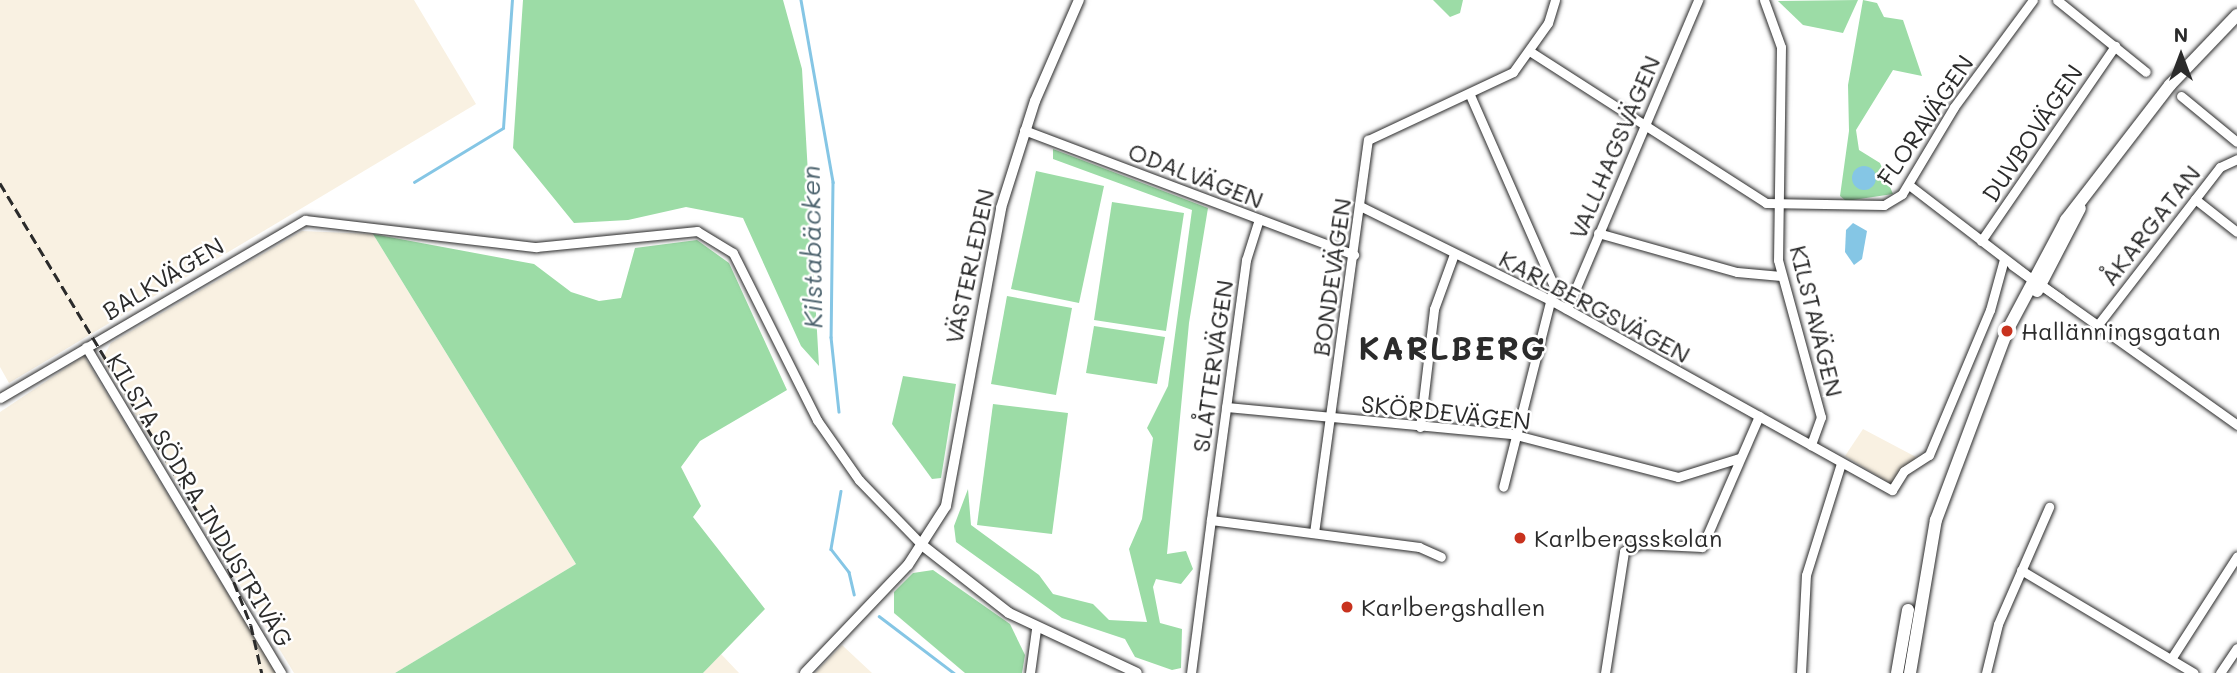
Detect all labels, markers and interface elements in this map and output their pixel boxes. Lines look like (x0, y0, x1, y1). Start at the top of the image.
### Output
north arrow (2146, 21, 2216, 91)
text: N (2174, 22, 2188, 47)
street label: FLORAVÄGEN (1871, 49, 1979, 191)
street label: VALLHAGSVÄGEN (1562, 51, 1666, 243)
street label: DUVBOVÄGEN (1975, 59, 2089, 207)
street label: ODALVÄGEN (1124, 136, 1268, 214)
street label: ÅKARGATAN (2094, 159, 2206, 291)
water label: Kilstabäcken (795, 165, 829, 329)
street label: VÄSTERLEDEN (939, 186, 999, 346)
street label: BONDEVÄGEN (1306, 196, 1356, 358)
street label: BALKVÄGEN (97, 231, 229, 325)
street label: KILSTAVÄGEN (1784, 242, 1850, 400)
street label: KARLBERGSVÄGEN (1495, 243, 1695, 369)
street label: SLÅTTERVÄGEN (1186, 278, 1238, 454)
place label: Hallänningsgatan (2021, 317, 2221, 345)
marker: Hallänningsgatan (1999, 323, 2015, 339)
district label: KARLBERG (1360, 328, 1546, 366)
street label: KILSTA SÖDRA INDUSTRIVÄG (101, 348, 299, 652)
street label: SKÖRDEVÄGEN (1360, 389, 1532, 435)
place label: Karlbergsskolan (1534, 524, 1722, 552)
marker: Karlbergsskolan (1512, 530, 1528, 546)
place label: Karlbergshallen (1361, 593, 1545, 621)
marker: Karlbergshallen (1339, 599, 1355, 615)

